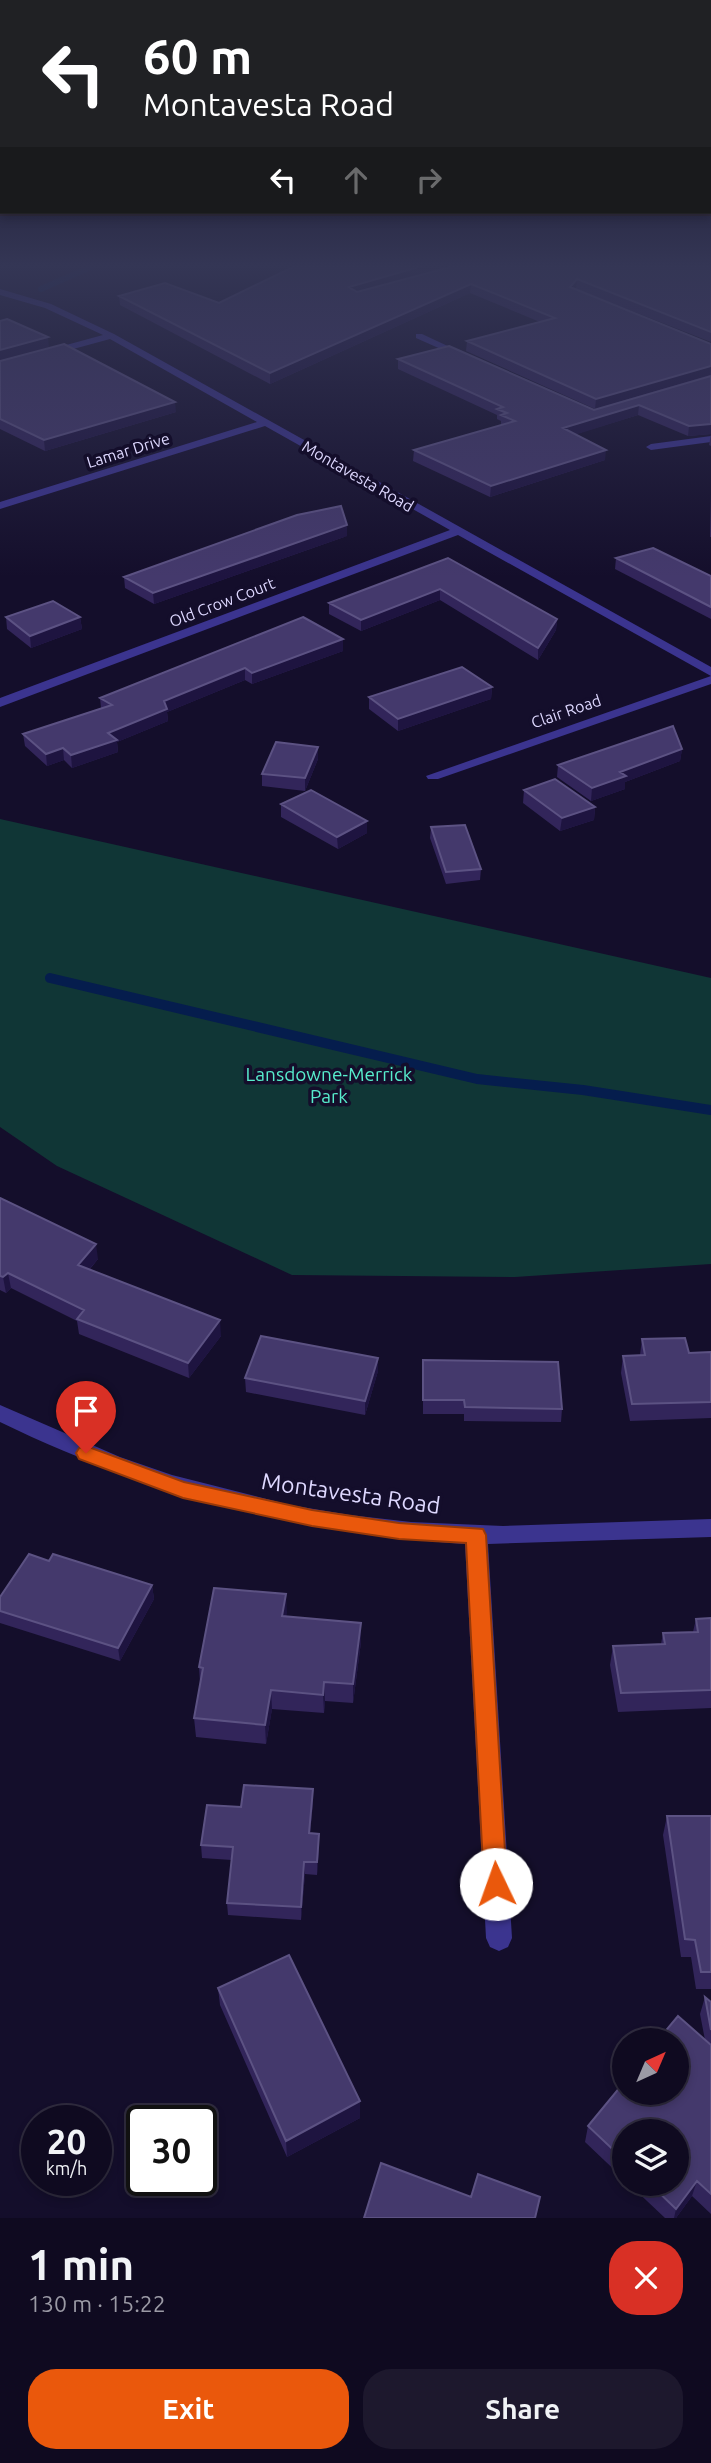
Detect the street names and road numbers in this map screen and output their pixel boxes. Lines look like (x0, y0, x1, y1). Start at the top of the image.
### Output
street label: Lamar Drive (84, 429, 172, 471)
street label: Montavesta Road (299, 437, 417, 515)
street label: Old Crow Court (167, 573, 278, 630)
street label: Clair Road (529, 691, 603, 731)
street label: Montavesta Road (260, 1468, 442, 1518)

